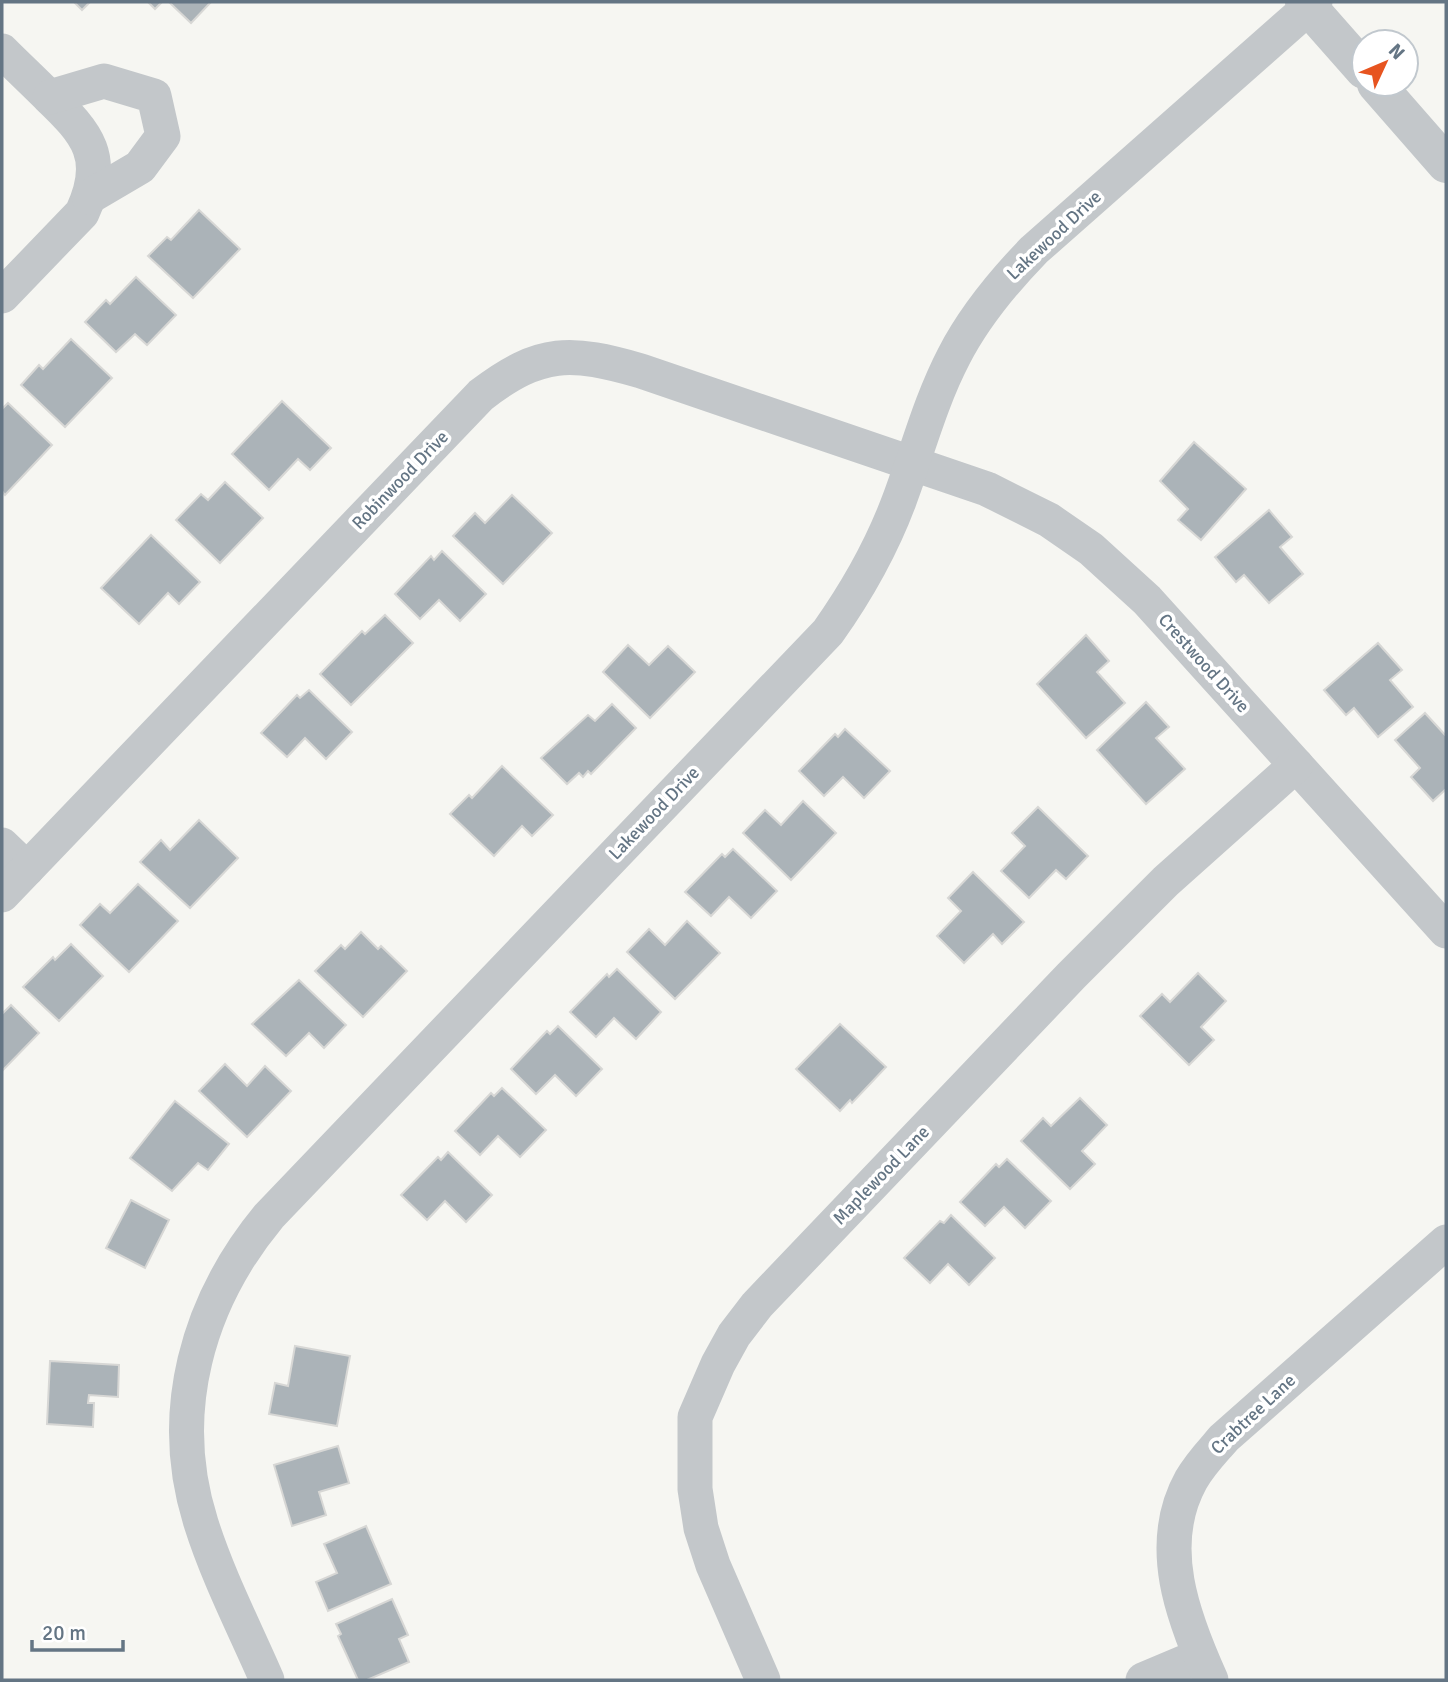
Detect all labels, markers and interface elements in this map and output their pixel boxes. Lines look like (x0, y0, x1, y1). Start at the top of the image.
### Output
north arrow (1350, 28, 1420, 98)
text: N (1383, 39, 1410, 65)
street label: Lakewood Drive (1002, 186, 1106, 284)
street label: Robinwood Drive (347, 426, 453, 534)
street label: Crestwood Drive (1154, 609, 1254, 717)
street label: Lakewood Drive (604, 762, 704, 864)
street label: Maplewood Lane (828, 1121, 934, 1229)
street label: Crabtree Lane (1206, 1369, 1300, 1459)
scale bar (32, 1608, 122, 1652)
text: 20 m (42, 1620, 86, 1646)

